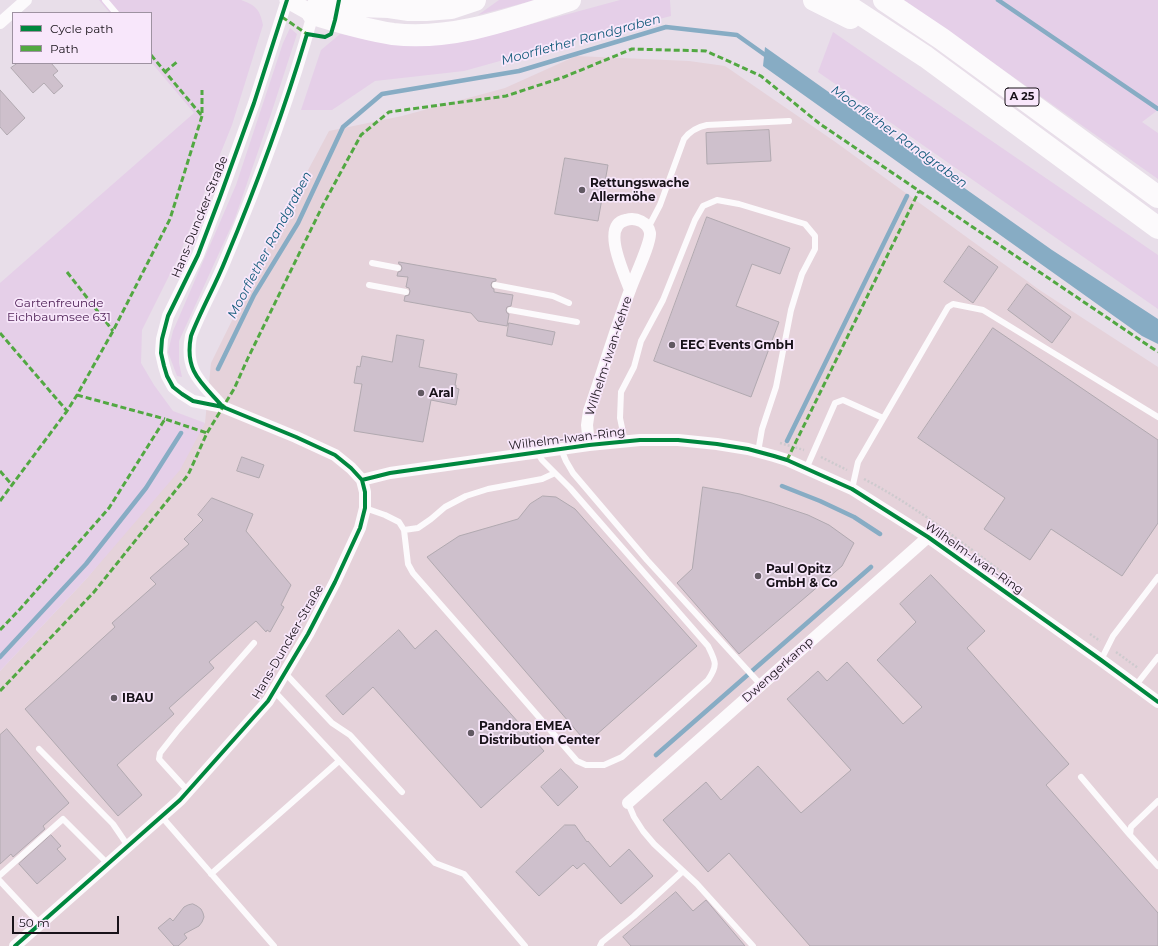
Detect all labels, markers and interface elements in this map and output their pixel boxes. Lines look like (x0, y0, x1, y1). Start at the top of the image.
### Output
water label: Moorflether Randgraben (500, 11, 662, 69)
legend (12, 12, 152, 64)
text: Cycle path (50, 21, 113, 36)
text: Path (50, 41, 79, 56)
water label: Moorflether Randgraben (828, 82, 970, 192)
road number: A 25 (1005, 88, 1039, 106)
street label: Hans-Duncker-Straße (169, 154, 231, 280)
water label: Moorflether Randgraben (225, 169, 315, 321)
place label: Rettungswache Allermöhe (590, 176, 689, 204)
marker: Rettungswache Allermöhe (577, 185, 587, 195)
street label: Wilhelm-Iwan-Kehre (583, 294, 635, 418)
park label: Gartenfreunde Eichbaumsee 631 (7, 296, 111, 324)
place label: EEC Events GmbH (680, 338, 794, 352)
marker: EEC Events GmbH (667, 340, 677, 350)
place label: Aral (429, 386, 454, 400)
marker: Aral (416, 388, 426, 398)
street label: Wilhelm-Iwan-Ring (508, 425, 626, 453)
street label: Wilhelm-Iwan-Ring (922, 518, 1026, 598)
place label: Paul Opitz GmbH & Co (766, 562, 838, 590)
marker: Paul Opitz GmbH & Co (753, 571, 763, 581)
street label: Hans-Duncker-Straße (249, 582, 327, 702)
street label: Dwengerkamp (739, 634, 817, 706)
place label: IBAU (122, 691, 154, 705)
marker: IBAU (109, 693, 119, 703)
place label: Pandora EMEA Distribution Center (479, 719, 600, 747)
marker: Pandora EMEA Distribution Center (466, 728, 476, 738)
scale bar (14, 908, 121, 934)
text: 50 m (19, 915, 50, 930)

